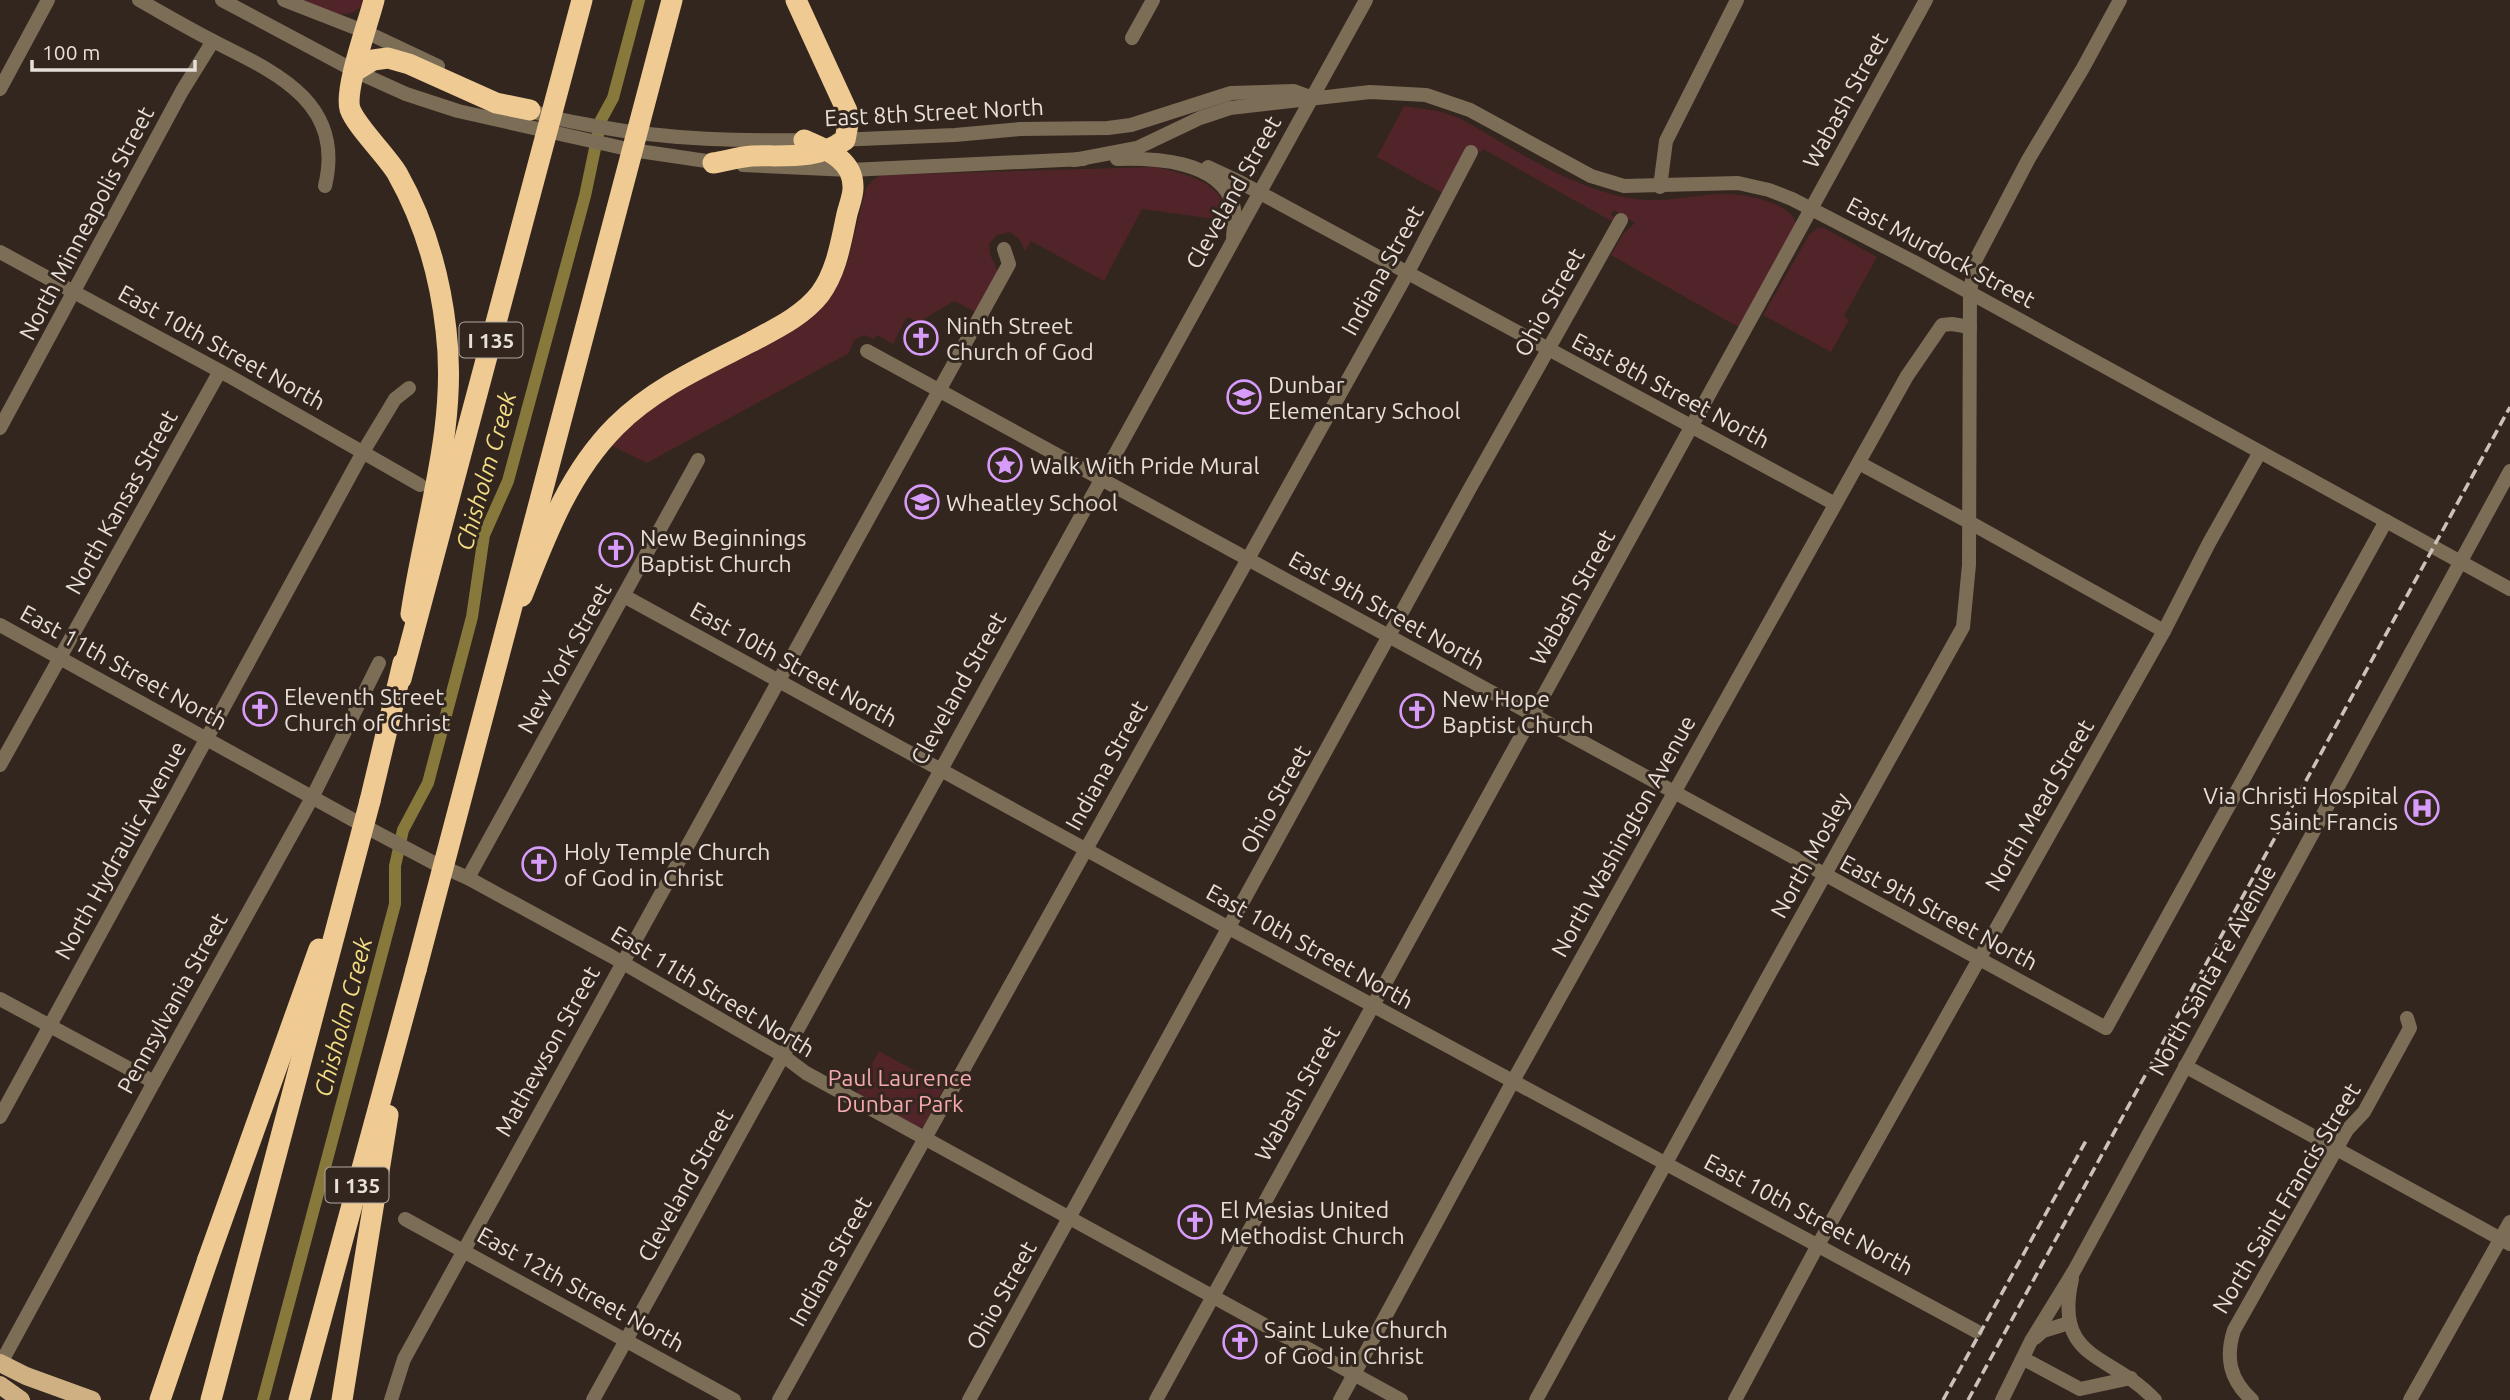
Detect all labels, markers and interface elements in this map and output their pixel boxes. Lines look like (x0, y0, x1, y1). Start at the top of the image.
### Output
scale bar (32, 28, 194, 72)
street label: Wabash Street (1798, 28, 1892, 172)
text: 100 m (42, 40, 100, 64)
street label: East 8th Street North (824, 94, 1044, 130)
street label: North Minneapolis Street (14, 102, 158, 344)
street label: Cleveland Street (1181, 111, 1285, 273)
street label: East Murdock Street (1843, 192, 2039, 312)
street label: Indiana Street (1336, 201, 1428, 339)
street label: Ohio Street (1509, 244, 1589, 360)
street label: East 10th Street North (114, 280, 330, 414)
place label: Ninth Street Church of God (946, 313, 1094, 364)
church icon: Ninth Street Church of God (902, 319, 940, 357)
road number: I 135 (460, 322, 522, 358)
street label: East 8th Street North (1568, 327, 1774, 453)
place label: Dunbar Elementary School (1268, 372, 1461, 423)
school or university icon: Dunbar Elementary School (1225, 378, 1263, 416)
water label: Chisholm Creek (450, 388, 522, 553)
street label: North Kansas Street (60, 406, 182, 598)
place icon: Walk With Pride Mural (986, 446, 1024, 484)
place label: Walk With Pride Mural (1030, 453, 1259, 478)
school or university icon: Wheatley School (903, 483, 941, 521)
place label: Wheatley School (946, 490, 1118, 515)
place label: New Beginnings Baptist Church (640, 525, 807, 576)
street label: Wabash Street (1525, 525, 1619, 669)
church icon: New Beginnings Baptist Church (597, 531, 635, 569)
street label: East 9th Street North (1285, 546, 1489, 674)
street label: New York Street (512, 579, 616, 737)
street label: East 10th Street North (686, 597, 902, 731)
street label: East 11th Street North (16, 600, 232, 734)
street label: Cleveland Street (906, 607, 1010, 769)
place label: Eleventh Street Church of Christ (284, 684, 450, 735)
place label: New Hope Baptist Church (1442, 686, 1594, 737)
church icon: Eleventh Street Church of Christ (241, 690, 279, 728)
church icon: New Hope Baptist Church (1398, 692, 1436, 730)
street label: Indiana Street (1060, 696, 1152, 834)
street label: North Washington Avenue (1546, 711, 1700, 961)
street label: North Mead Street (1980, 715, 2098, 895)
street label: North Hydraulic Avenue (50, 737, 190, 963)
street label: Ohio Street (1235, 741, 1315, 857)
place label: Via Christi Hospital Saint Francis (2203, 783, 2398, 834)
street label: North Mosley (1765, 788, 1855, 922)
hospital icon: Via Christi Hospital Saint Francis (2403, 789, 2441, 827)
place label: Holy Temple Church of God in Christ (564, 839, 770, 890)
church icon: Holy Temple Church of God in Christ (520, 845, 558, 883)
street label: East 9th Street North (1836, 849, 2042, 975)
street label: North Santa Fe Avenue (2144, 860, 2280, 1080)
street label: East 10th Street North (1202, 879, 1418, 1013)
street label: Pennsylvania Street (112, 908, 232, 1098)
street label: East 11th Street North (607, 920, 819, 1062)
water label: Chisholm Creek (309, 934, 377, 1100)
street label: Mathewson Street (490, 962, 604, 1140)
street label: Wabash Street (1250, 1021, 1344, 1165)
park label: Paul Laurence Dunbar Park (828, 1065, 972, 1116)
street label: North Saint Francis Street (2207, 1078, 2365, 1318)
street label: Cleveland Street (633, 1104, 737, 1266)
street label: East 10th Street North (1700, 1148, 1918, 1280)
road number: I 135 (326, 1168, 388, 1202)
street label: Indiana Street (784, 1192, 876, 1330)
place label: El Mesias United Methodist Church (1220, 1197, 1405, 1248)
church icon: El Mesias United Methodist Church (1176, 1203, 1214, 1241)
street label: East 12th Street North (473, 1222, 689, 1356)
street label: Ohio Street (961, 1237, 1041, 1353)
place label: Saint Luke Church of God in Christ (1264, 1317, 1448, 1368)
church icon: Saint Luke Church of God in Christ (1221, 1323, 1259, 1361)

